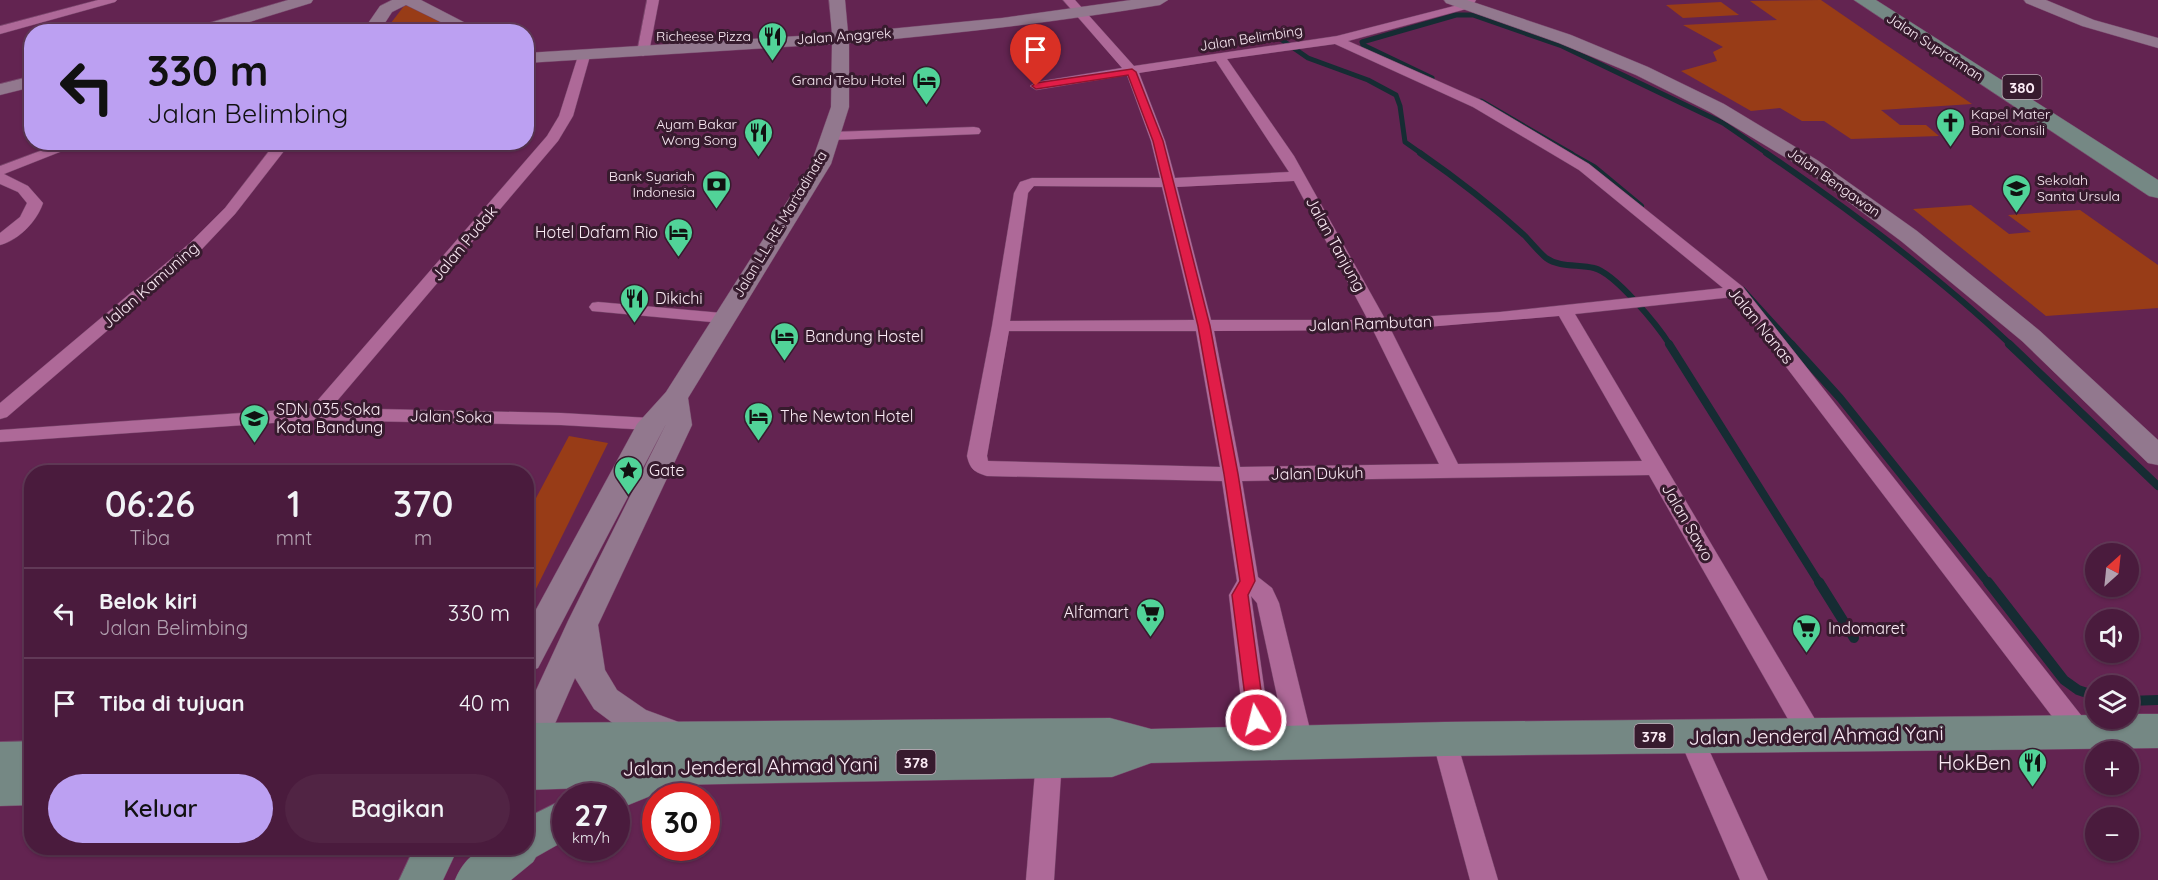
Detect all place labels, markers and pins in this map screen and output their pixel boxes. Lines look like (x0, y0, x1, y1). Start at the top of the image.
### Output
restaurant icon: Richeese Pizza (756, 20, 788, 62)
pin (1010, 24, 1061, 86)
place label: Richeese Pizza (656, 27, 751, 45)
hotel icon: Grand Tebu Hotel (910, 64, 942, 106)
place label: Grand Tebu Hotel (792, 71, 905, 89)
place label: Kapel Mater Boni Consili (1971, 105, 2051, 139)
church icon: Kapel Mater Boni Consili (1934, 106, 1966, 148)
place label: Ayam Bakar Wong Song (656, 115, 738, 149)
restaurant icon: Ayam Bakar Wong Song (742, 116, 774, 158)
place label: Bank Syariah Indonesia (609, 167, 695, 201)
bank icon: Bank Syariah Indonesia (700, 168, 732, 210)
place label: Sekolah Santa Ursula (2037, 171, 2120, 205)
school or university icon: Sekolah Santa Ursula (2000, 172, 2032, 214)
hotel icon: Hotel Dafam Rio (663, 216, 695, 258)
place label: Hotel Dafam Rio (535, 222, 658, 242)
restaurant icon: Dikichi (618, 282, 650, 324)
place label: Dikichi (655, 288, 703, 308)
hotel icon: Bandung Hostel (768, 320, 800, 362)
place label: Bandung Hostel (805, 326, 924, 346)
place label: SDN 035 Soka Kota Bandung (276, 399, 383, 437)
hotel icon: The Newton Hotel (743, 400, 775, 442)
school or university icon: SDN 035 Soka Kota Bandung (239, 402, 271, 444)
place label: The Newton Hotel (780, 406, 914, 426)
place icon: Gate (612, 454, 644, 496)
place label: Gate (649, 460, 684, 480)
supermarket icon: Alfamart (1134, 596, 1166, 638)
place label: Alfamart (1064, 602, 1129, 622)
supermarket icon: Indomaret (1791, 612, 1823, 654)
place label: Indomaret (1828, 618, 1905, 638)
restaurant icon: HokBen (2016, 746, 2048, 788)
place label: HokBen (1938, 750, 2011, 775)

